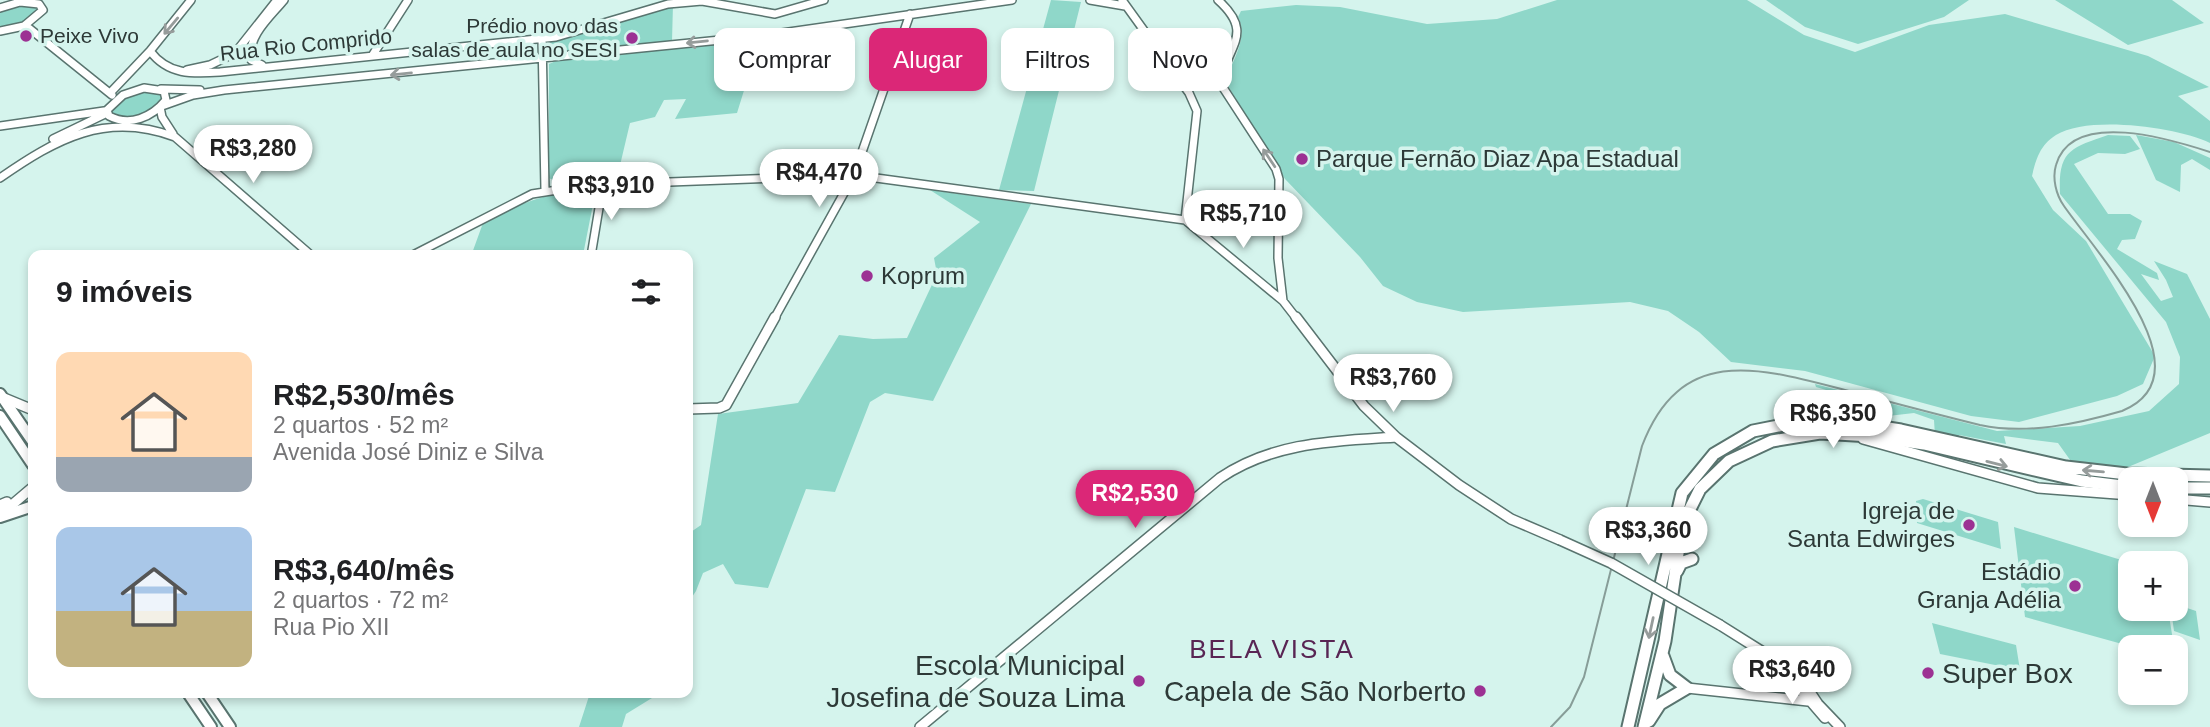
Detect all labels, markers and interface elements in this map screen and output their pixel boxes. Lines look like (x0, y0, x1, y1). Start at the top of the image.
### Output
place label: Prédio novo das salas de aula no SESI (411, 14, 618, 61)
one-way arrow (163, 17, 179, 35)
place label: Peixe Vivo (40, 24, 139, 47)
street label: Rua Rio Comprido (219, 24, 393, 65)
marker: Peixe Vivo (18, 28, 34, 44)
chip: Comprar (714, 28, 855, 91)
chip: Alugar (869, 28, 987, 91)
chip: Filtros (1001, 28, 1114, 91)
chip: Novo (1128, 28, 1232, 91)
marker: Prédio novo das salas de aula no SESI (624, 30, 640, 46)
one-way arrow (686, 36, 709, 49)
one-way arrow (390, 67, 413, 80)
pin: R$3,280 (188, 125, 318, 185)
text: R$3,280 (210, 135, 296, 161)
place label: Parque Fernão Diaz Apa Estadual (1316, 145, 1679, 172)
one-way arrow (1262, 149, 1276, 168)
pin: R$4,470 (754, 150, 884, 209)
marker: Parque Fernão Diaz Apa Estadual (1294, 151, 1310, 167)
text: R$4,470 (776, 159, 862, 185)
pin: R$3,910 (546, 162, 676, 222)
text: R$3,910 (568, 172, 654, 198)
pin: R$5,710 (1178, 190, 1308, 250)
text: R$5,710 (1200, 200, 1286, 226)
place label: Koprum (881, 262, 965, 289)
marker: Koprum (859, 268, 875, 284)
icon: filters (627, 273, 665, 311)
text: 9 imóveis (56, 275, 193, 308)
pin: R$3,760 (1328, 354, 1458, 414)
text: R$3,760 (1350, 364, 1436, 390)
text: R$2,530/mês (273, 378, 455, 411)
icon: home (112, 380, 196, 464)
pin: R$6,350 (1768, 391, 1898, 450)
text: R$6,350 (1790, 400, 1876, 426)
text: 2 quartos · 52 m² (273, 412, 448, 438)
text: Avenida José Diniz e Silva (273, 439, 544, 465)
one-way arrow (1985, 458, 2008, 471)
one-way arrow (2082, 464, 2105, 477)
north arrow (2118, 467, 2188, 537)
map controls (2118, 467, 2188, 705)
pin: R$2,530 (1070, 470, 1200, 530)
text: R$2,530 (1092, 480, 1178, 506)
place label: Igreja de Santa Edwirges (1787, 497, 1955, 552)
pin: R$3,360 (1583, 508, 1713, 567)
text: R$3,360 (1605, 517, 1691, 543)
marker: Igreja de Santa Edwirges (1961, 517, 1977, 533)
button: + (2118, 551, 2188, 621)
text: R$3,640/mês (273, 553, 455, 586)
icon: home (112, 555, 196, 639)
place label: Estádio Granja Adélia (1917, 558, 2062, 613)
marker: Estádio Granja Adélia (2067, 578, 2083, 594)
text: 2 quartos · 72 m² (273, 587, 448, 613)
text: Rua Pio XII (273, 614, 389, 640)
one-way arrow (1644, 616, 1658, 639)
district label: BELA VISTA (1189, 634, 1355, 664)
button: − (2118, 635, 2188, 705)
pin: R$3,640 (1727, 646, 1857, 706)
place label: Escola Municipal Josefina de Souza Lima (826, 650, 1125, 713)
text: R$3,640 (1749, 656, 1835, 682)
place label: Super Box (1942, 658, 2073, 689)
marker: Super Box (1920, 665, 1936, 681)
marker: Escola Municipal Josefina de Souza Lima (1131, 673, 1147, 689)
place label: Capela de São Norberto (1164, 676, 1466, 707)
marker: Capela de São Norberto (1472, 683, 1488, 699)

